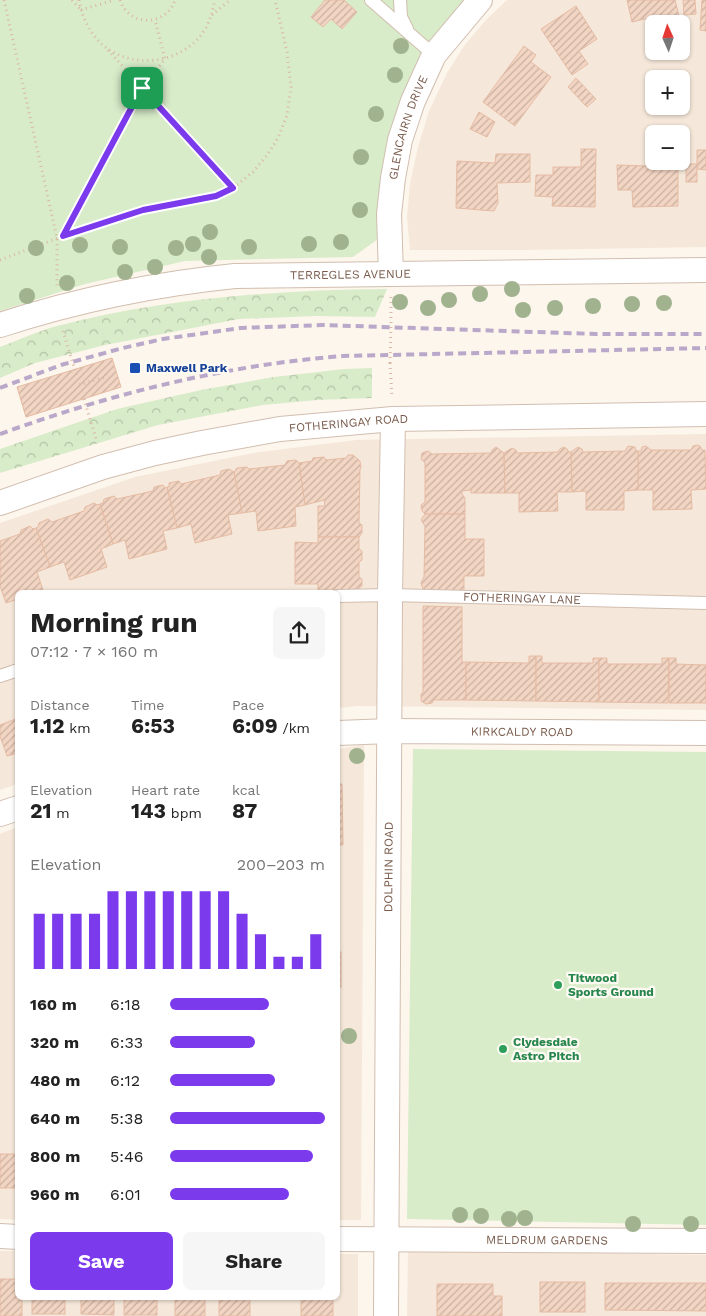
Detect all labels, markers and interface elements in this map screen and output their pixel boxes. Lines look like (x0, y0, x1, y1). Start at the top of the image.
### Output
north arrow (645, 15, 690, 60)
map controls (645, 15, 690, 170)
pin (121, 67, 163, 109)
button: + (645, 70, 690, 115)
street label: GLENCAIRN DRIVE (386, 73, 431, 181)
icon: arrive (128, 74, 156, 102)
button: − (645, 125, 690, 170)
street label: TERREGLES AVENUE (290, 267, 411, 282)
marker: Maxwell Park (128, 361, 142, 375)
place label: Maxwell Park (146, 361, 228, 375)
street label: FOTHERINGAY ROAD (288, 412, 408, 435)
street label: FOTHERINGAY LANE (463, 590, 581, 607)
text: Morning run (30, 606, 198, 639)
button: share (273, 607, 325, 659)
text: 07:12 · 7 × 160 m (30, 642, 158, 661)
text: Distance (30, 697, 90, 713)
text: Time (131, 697, 164, 713)
text: Pace (232, 697, 264, 713)
text: 1.12 (30, 713, 65, 738)
text: 6:53 (131, 713, 175, 738)
text: 6:09 (232, 713, 278, 738)
text: km (65, 720, 91, 736)
text: /km (278, 720, 310, 736)
street label: KIRKCALDY ROAD (471, 725, 573, 739)
text: Elevation (30, 782, 93, 798)
text: Heart rate (131, 782, 200, 798)
text: kcal (232, 782, 260, 798)
text: 21 (30, 798, 52, 823)
text: 143 (131, 798, 166, 823)
text: 87 (232, 798, 257, 823)
text: m (52, 805, 70, 821)
text: bpm (166, 805, 202, 821)
street label: DOLPHIN ROAD (381, 822, 396, 912)
text: Elevation (30, 855, 101, 874)
text: 200–203 m (237, 855, 325, 874)
place label: Titwood Sports Ground (568, 971, 654, 999)
marker: Titwood Sports Ground (552, 979, 564, 991)
text: 160 m (30, 995, 77, 1014)
text: 6:18 (110, 995, 141, 1014)
text: 320 m (30, 1033, 79, 1052)
text: 6:33 (110, 1033, 143, 1052)
place label: Clydesdale Astro Pitch (513, 1035, 579, 1063)
marker: Clydesdale Astro Pitch (497, 1043, 509, 1055)
text: 480 m (30, 1071, 80, 1090)
text: 6:12 (110, 1071, 140, 1090)
text: 640 m (30, 1109, 80, 1128)
text: 5:38 (110, 1109, 143, 1128)
text: 800 m (30, 1147, 80, 1166)
text: 5:46 (110, 1147, 144, 1166)
text: 960 m (30, 1185, 80, 1204)
text: 6:01 (110, 1185, 141, 1204)
button: Save (30, 1232, 173, 1290)
button: Share (183, 1232, 325, 1290)
street label: MELDRUM GARDENS (486, 1233, 608, 1247)

